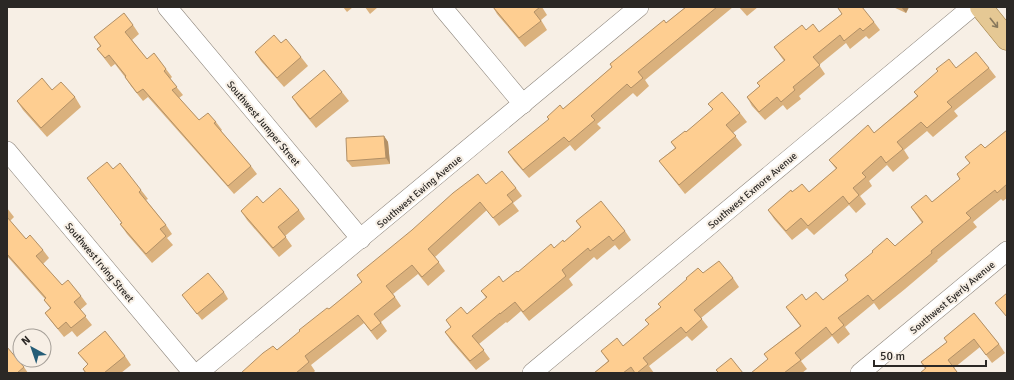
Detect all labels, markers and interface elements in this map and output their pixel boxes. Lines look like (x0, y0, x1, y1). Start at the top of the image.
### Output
one-way arrow (989, 18, 998, 29)
street label: Southwest Jumper Street (224, 79, 303, 169)
street label: Southwest Exmore Avenue (706, 150, 800, 232)
street label: Southwest Ewing Avenue (375, 153, 464, 231)
street label: Southwest Irving Street (62, 220, 136, 305)
street label: Southwest Eyerly Avenue (908, 259, 997, 337)
north arrow (12, 328, 52, 368)
text: N (19, 333, 33, 348)
scale bar (874, 342, 986, 368)
text: 50 m (880, 349, 905, 364)

